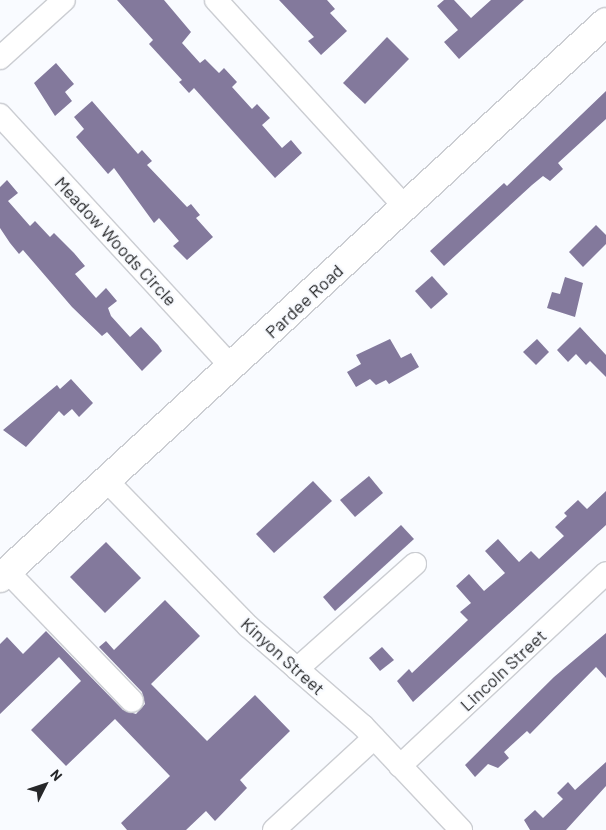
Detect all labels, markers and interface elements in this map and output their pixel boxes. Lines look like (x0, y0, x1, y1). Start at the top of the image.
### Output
street label: Meadow Woods Circle (50, 172, 182, 310)
street label: Pardee Road (261, 259, 347, 343)
street label: Kinyon Street (237, 613, 329, 699)
street label: Lincoln Street (455, 625, 551, 715)
north arrow (20, 760, 70, 810)
text: N (47, 766, 66, 784)

